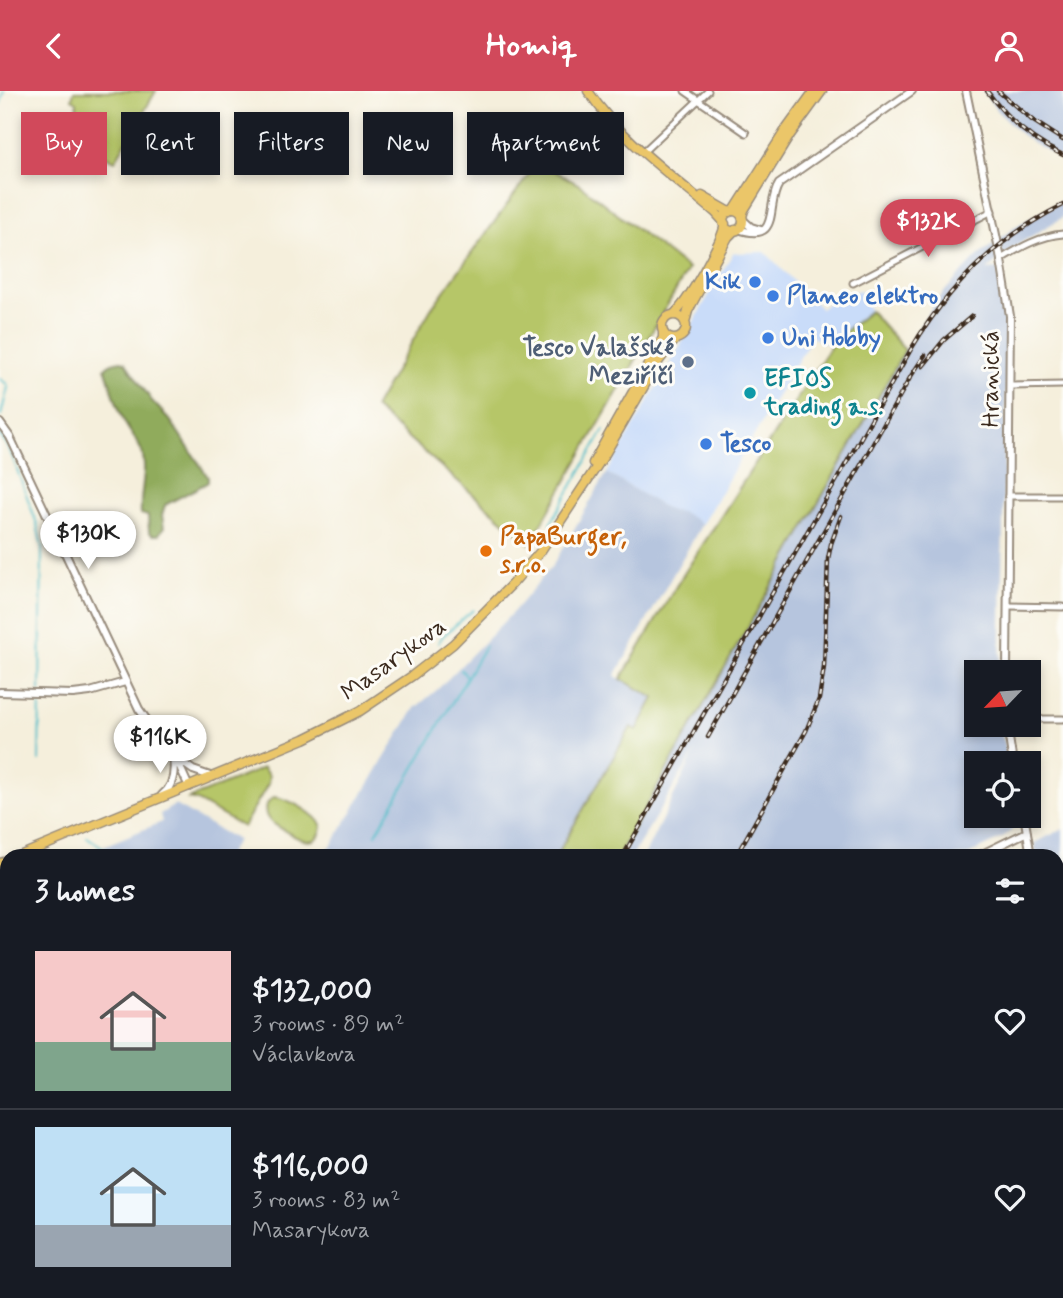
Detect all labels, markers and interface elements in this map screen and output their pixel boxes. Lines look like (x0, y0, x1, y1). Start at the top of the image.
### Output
text: Homiq (486, 25, 577, 67)
icon: back (35, 27, 73, 65)
icon: person (990, 27, 1028, 65)
chip: Buy (21, 112, 107, 175)
chip: Rent (121, 112, 220, 175)
chip: Filters (234, 112, 349, 175)
chip: New (363, 112, 453, 175)
chip: Apartment (467, 112, 624, 175)
pin: $132K (879, 199, 977, 259)
text: $132K (896, 207, 960, 237)
place label: Kik (705, 267, 741, 298)
marker: Kik (747, 274, 763, 290)
place label: Planeo elektro (787, 281, 938, 312)
marker: Planeo elektro (765, 288, 781, 304)
place label: Uni Hobby (782, 323, 881, 354)
marker: Uni Hobby (760, 330, 776, 346)
street label: Hranická (976, 330, 1007, 428)
place label: Tesco Valašské Meziříčí (522, 333, 674, 392)
marker: Tesco Valašské Meziříčí (680, 354, 696, 370)
place label: EFIOS trading a.s. (763, 364, 883, 426)
marker: EFIOS trading a.s. (742, 385, 758, 401)
place label: Tesco (720, 429, 772, 460)
marker: Tesco (698, 436, 714, 452)
pin: $130K (39, 511, 137, 571)
text: $130K (56, 519, 120, 549)
place label: PapaBurger, s.r.o. (499, 522, 627, 581)
marker: PapaBurger, s.r.o. (478, 543, 494, 559)
street label: Masarykova (335, 611, 453, 709)
north arrow (964, 660, 1041, 737)
map controls (964, 660, 1041, 828)
pin: $116K (111, 715, 209, 775)
text: $116K (130, 723, 190, 753)
button: locate (964, 751, 1041, 828)
text: 3 homes (35, 872, 135, 911)
icon: filters (991, 872, 1029, 910)
text: $132,000 (252, 971, 372, 1010)
icon: home (91, 979, 175, 1063)
icon: heart (991, 1002, 1029, 1040)
text: 3 rooms · 89 m² (252, 1010, 404, 1040)
text: Václavkova (252, 1040, 356, 1070)
text: $116,000 (252, 1147, 369, 1186)
icon: home (91, 1155, 175, 1239)
icon: heart (991, 1178, 1029, 1216)
text: 3 rooms · 83 m² (252, 1186, 400, 1216)
text: Masarykova (252, 1216, 370, 1246)

